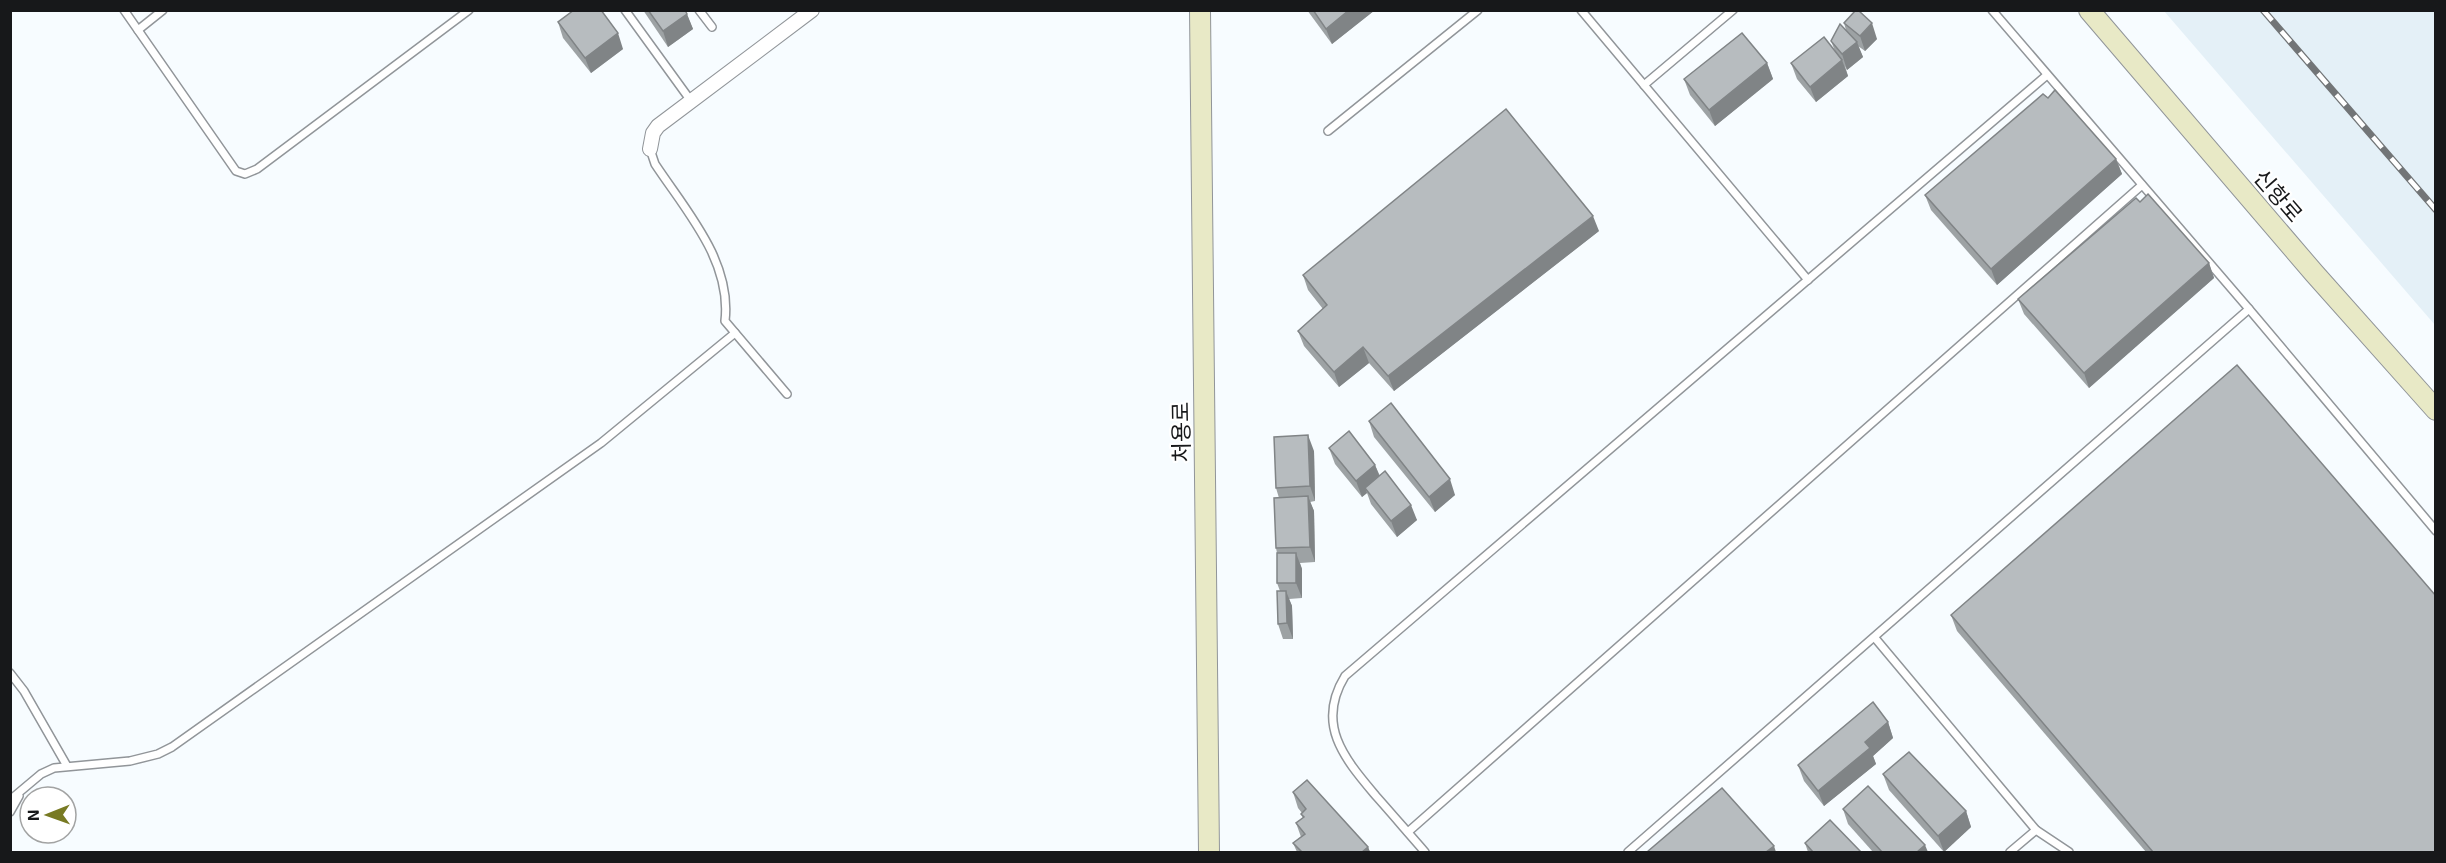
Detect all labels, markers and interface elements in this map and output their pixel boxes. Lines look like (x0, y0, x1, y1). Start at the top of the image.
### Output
street label: 신항로 (2249, 164, 2309, 226)
street label: 처용로 (1166, 401, 1194, 463)
north arrow (18, 785, 78, 845)
text: N (23, 809, 42, 821)

